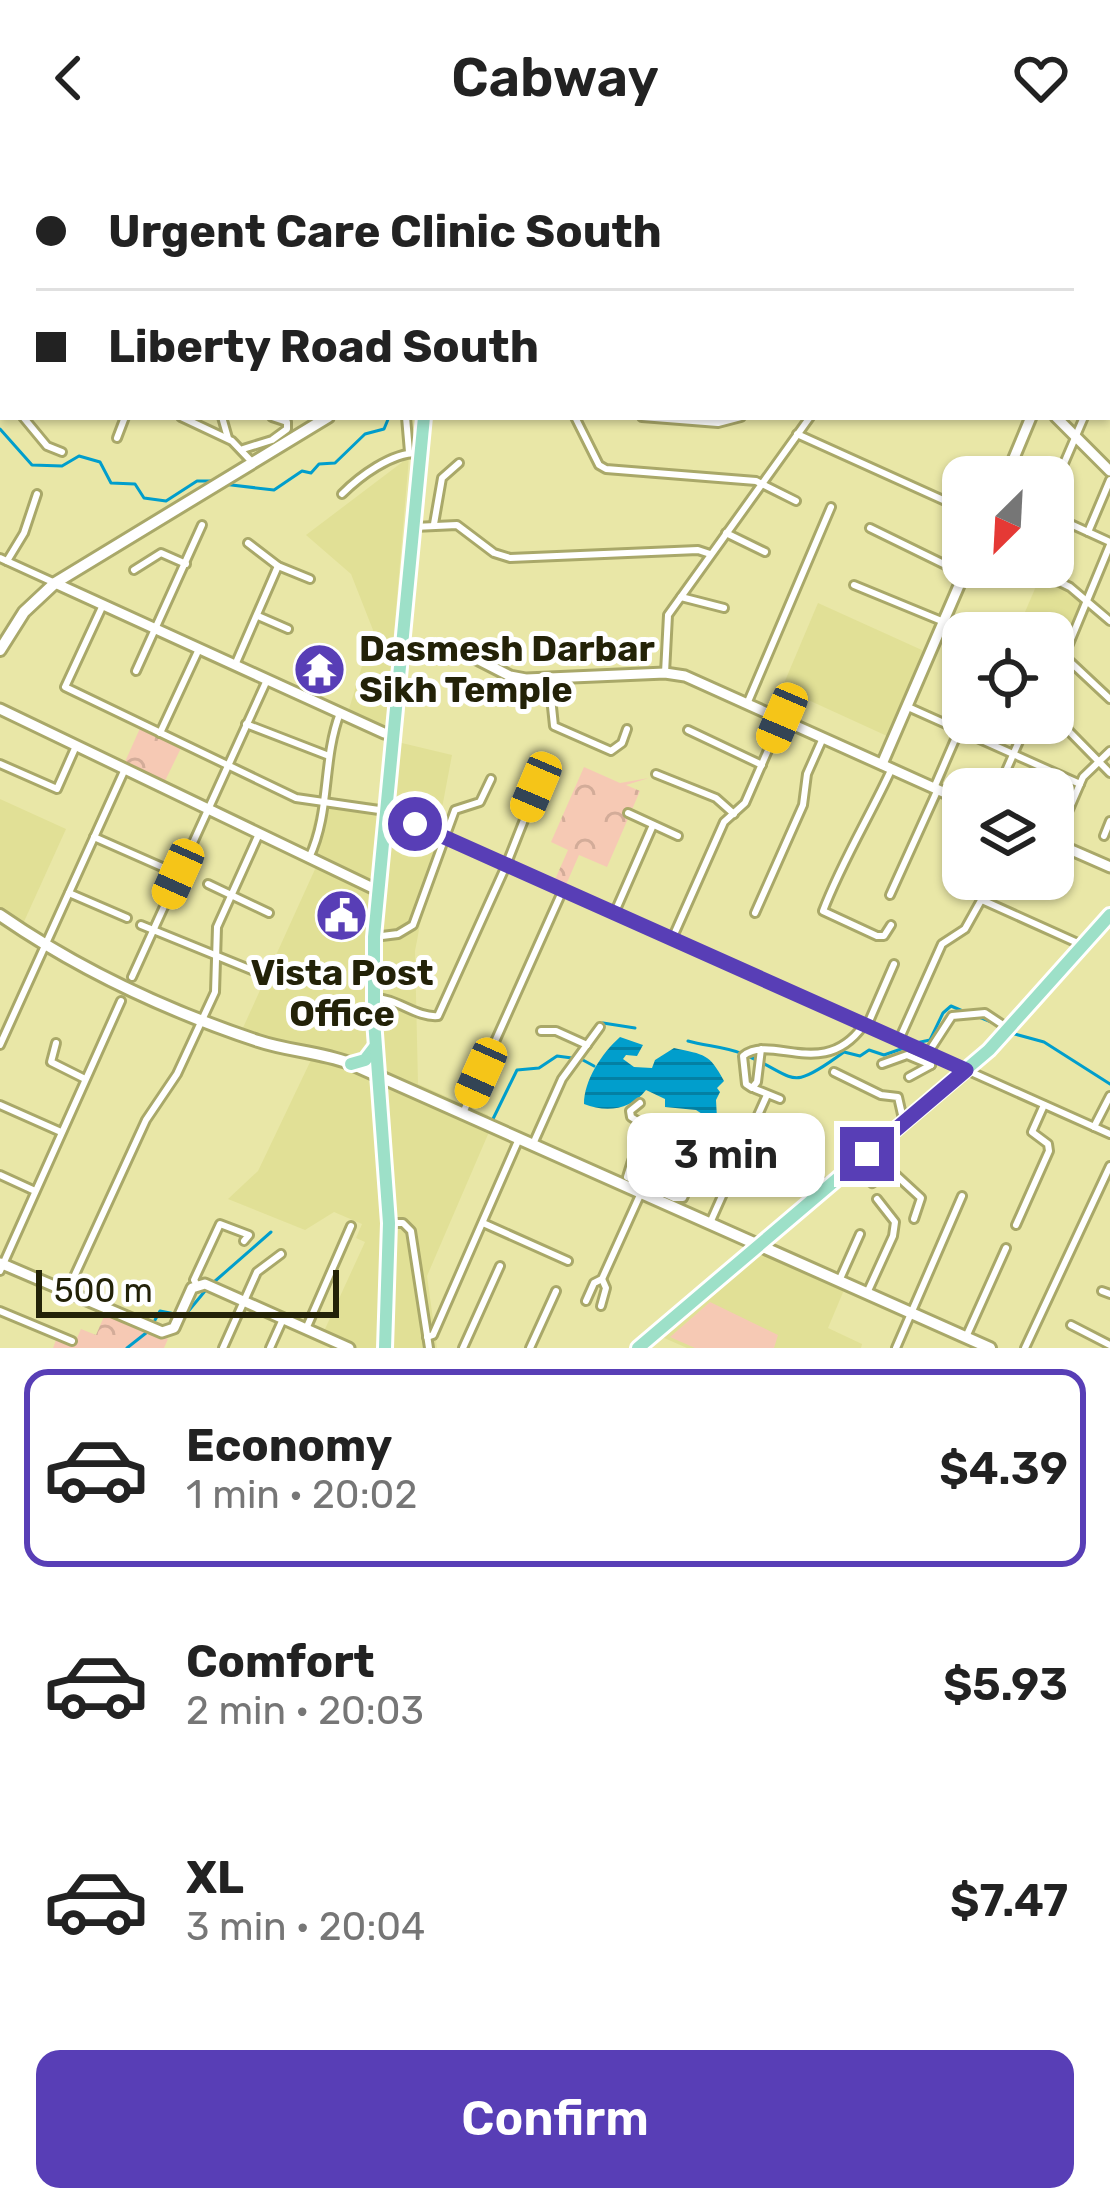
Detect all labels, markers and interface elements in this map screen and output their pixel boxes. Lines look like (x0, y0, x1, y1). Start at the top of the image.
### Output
icon: back (36, 45, 102, 111)
icon: heart (1008, 45, 1074, 111)
text: Cabway (451, 46, 659, 110)
text: Urgent Care Clinic South (108, 205, 662, 258)
text: Liberty Road South (108, 320, 539, 373)
north arrow (942, 456, 1074, 588)
map controls (942, 456, 1074, 900)
button: locate (942, 612, 1074, 744)
place label: Dasmesh Darbar Sikh Temple (359, 627, 655, 711)
temple icon: Dasmesh Darbar Sikh Temple (292, 641, 348, 697)
car (751, 678, 813, 758)
car (505, 747, 567, 827)
button: layers (942, 768, 1074, 900)
route start (388, 797, 442, 851)
car (147, 834, 209, 914)
public building icon: Vista Post Office (314, 888, 370, 944)
place label: Vista Post Office (250, 951, 434, 1035)
car (450, 1033, 512, 1113)
callout: 3 min (627, 1112, 825, 1196)
route end (840, 1127, 894, 1181)
text: 3 min (674, 1132, 778, 1178)
scale bar (36, 1264, 339, 1317)
text: 500 m (54, 1271, 153, 1310)
icon: car (42, 1414, 150, 1522)
text: Economy (186, 1419, 392, 1472)
text: $4.39 (939, 1442, 1068, 1495)
text: 1 min · 20:02 (186, 1472, 417, 1518)
icon: car (42, 1630, 150, 1738)
text: Comfort (186, 1635, 375, 1688)
text: $5.93 (943, 1658, 1068, 1711)
text: 2 min · 20:03 (186, 1688, 424, 1734)
icon: car (42, 1846, 150, 1954)
text: XL (186, 1851, 244, 1904)
text: $7.47 (950, 1874, 1068, 1927)
text: 3 min · 20:04 (186, 1904, 425, 1950)
button: Confirm (36, 2050, 1074, 2188)

